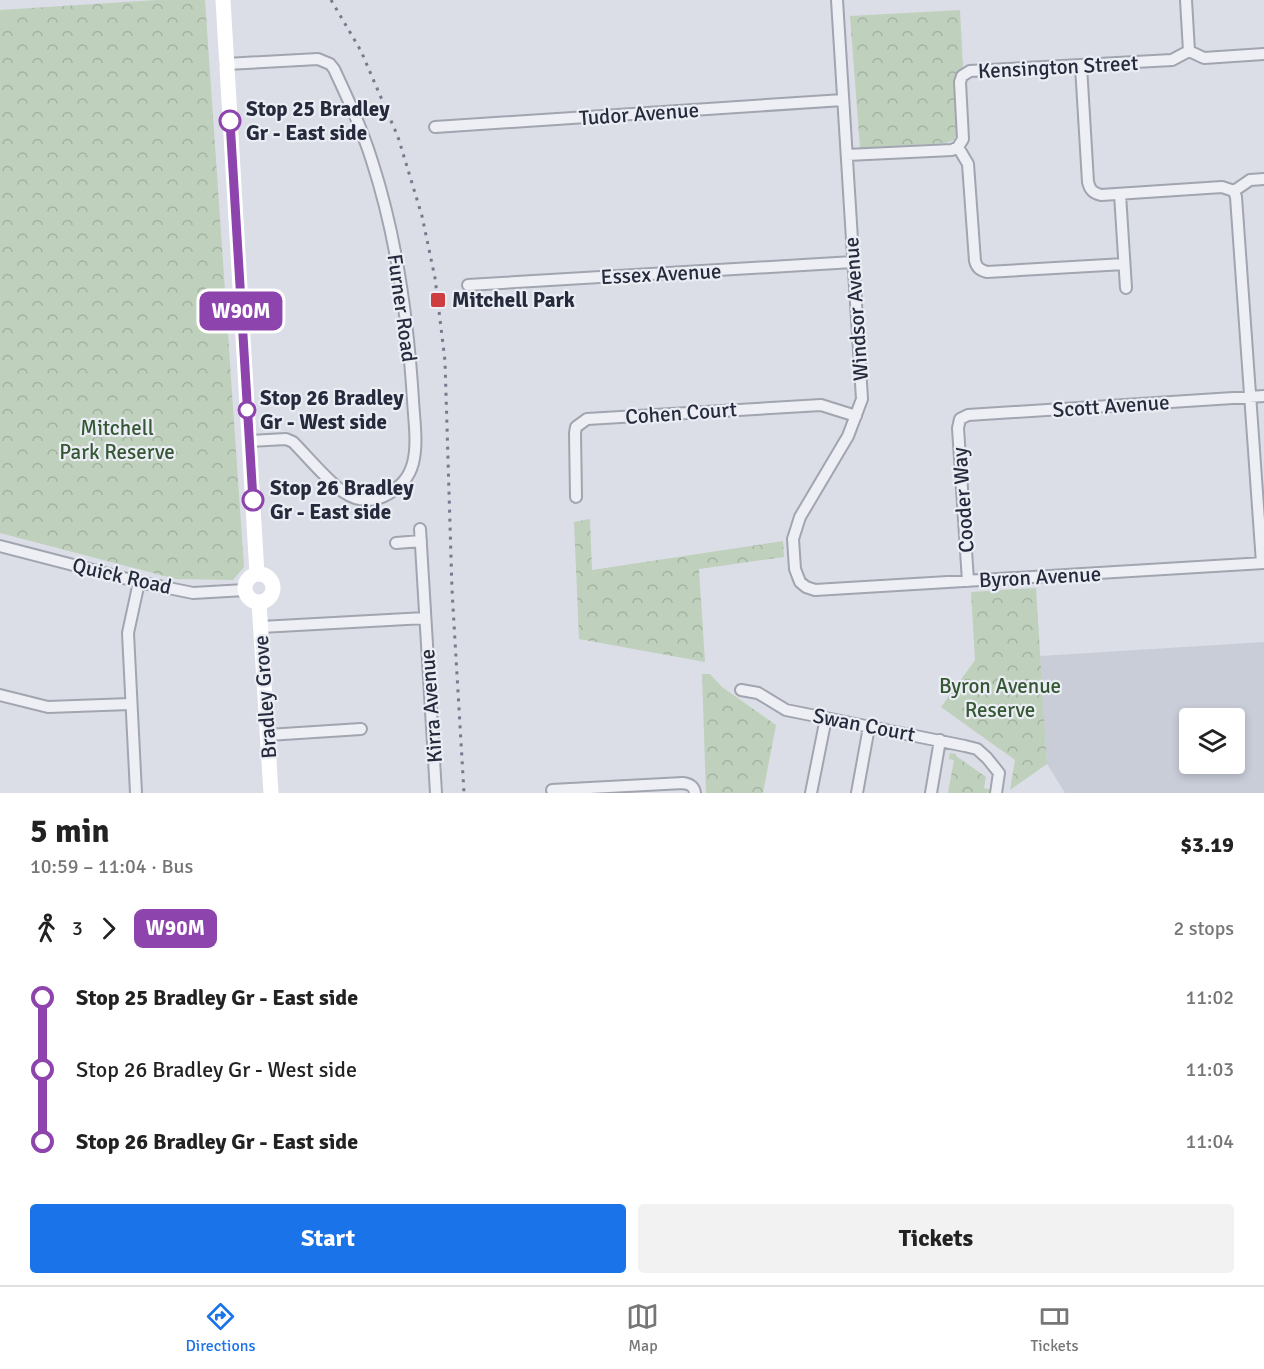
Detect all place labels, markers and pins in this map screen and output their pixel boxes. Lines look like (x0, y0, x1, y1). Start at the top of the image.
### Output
place label: Stop 25 Bradley Gr - East side (246, 96, 390, 146)
marker: Stop 25 Bradley Gr - East side (219, 110, 241, 132)
place label: Mitchell Park (452, 287, 575, 313)
marker: Mitchell Park (429, 291, 447, 309)
place label: Stop 26 Bradley Gr - West side (260, 385, 404, 435)
marker: Stop 26 Bradley Gr - West side (238, 401, 256, 419)
place label: Stop 26 Bradley Gr - East side (270, 475, 414, 525)
marker: Stop 26 Bradley Gr - East side (242, 489, 264, 511)

